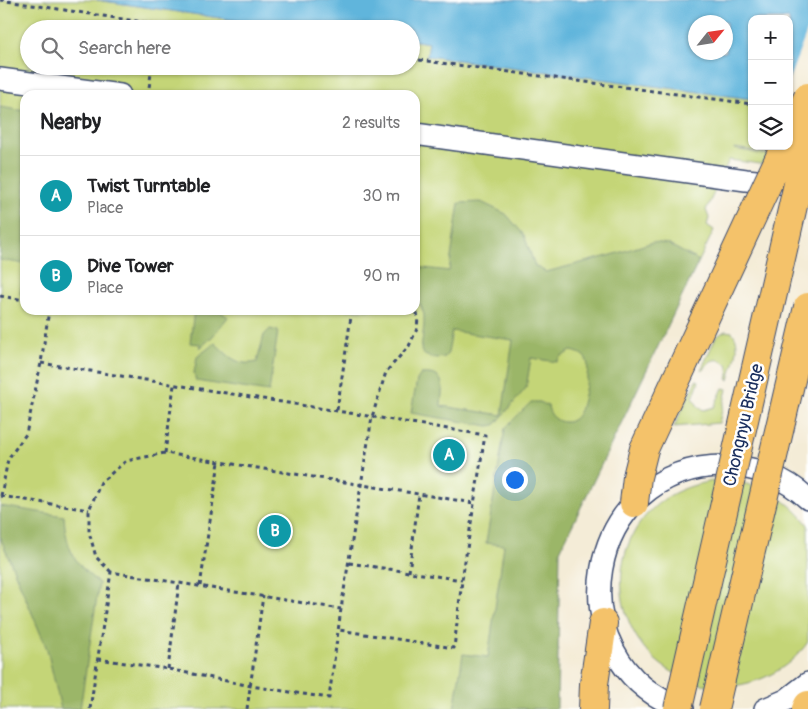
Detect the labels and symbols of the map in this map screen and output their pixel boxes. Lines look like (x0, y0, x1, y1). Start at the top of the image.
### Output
north arrow (688, 15, 733, 60)
street label: Chongnyu Bridge (718, 361, 769, 489)
pin: A (433, 436, 465, 474)
your location (502, 467, 528, 493)
pin: B (259, 512, 291, 550)

